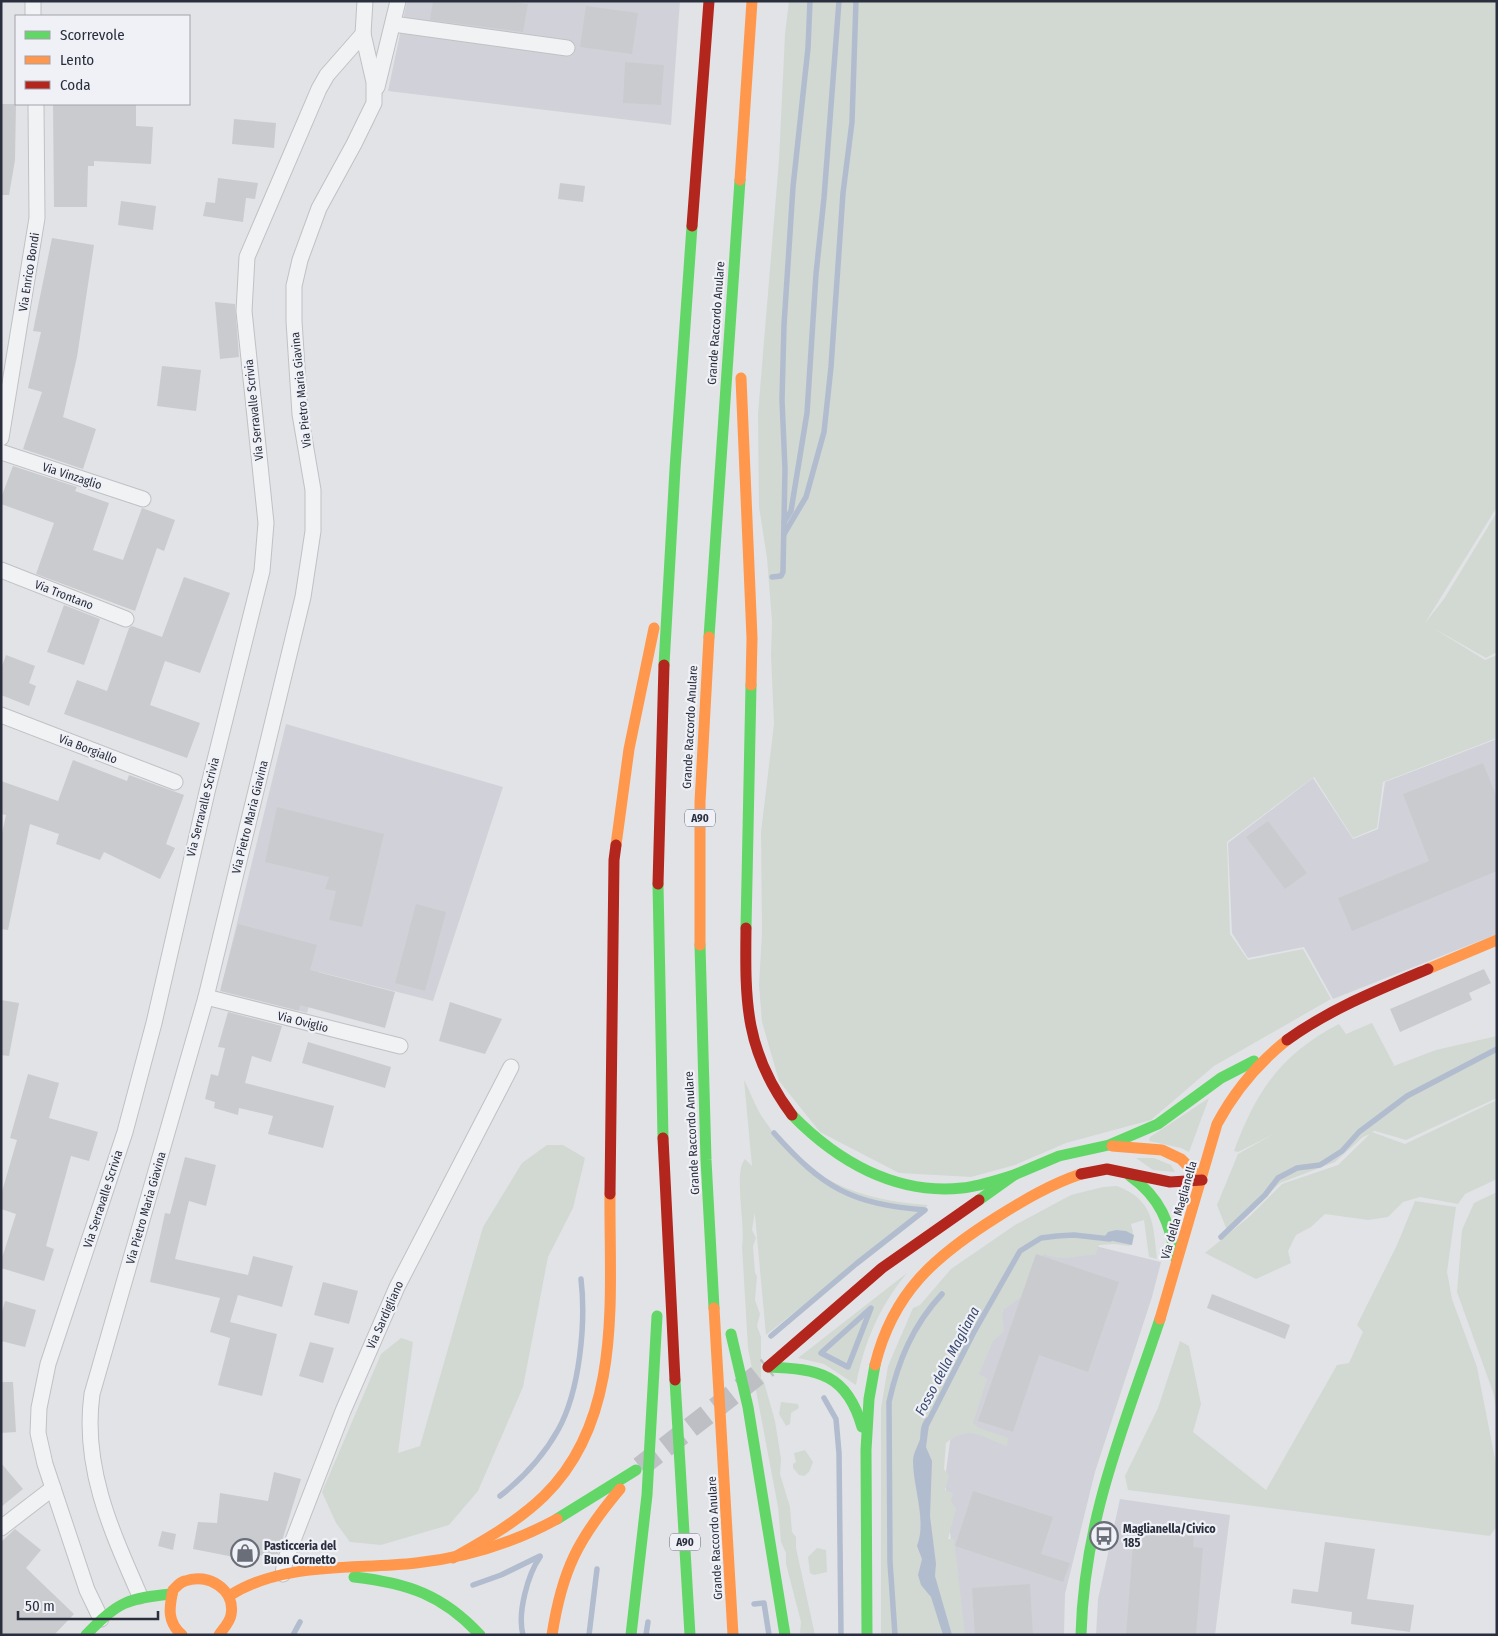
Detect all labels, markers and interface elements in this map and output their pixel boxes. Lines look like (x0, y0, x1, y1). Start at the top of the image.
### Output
legend (15, 15, 190, 105)
text: Scorrevole (60, 26, 125, 44)
text: Lento (60, 51, 94, 69)
text: Coda (60, 76, 91, 94)
street label: Via Enrico Bondi (16, 232, 42, 312)
street label: Grande Raccordo Anulare (705, 261, 727, 385)
street label: Via Pietro Maria Giavina (288, 331, 314, 449)
street label: Via Serravalle Scrivia (242, 358, 266, 461)
street label: Via Vinzaglio (40, 460, 104, 492)
street label: Via Trontano (33, 577, 95, 613)
street label: Grande Raccordo Anulare (680, 665, 700, 789)
street label: Via Borgiallo (57, 731, 119, 767)
street label: Via Serravalle Scrivia (184, 756, 222, 858)
street label: Via Pietro Maria Giavina (229, 759, 271, 875)
road number: A90 (685, 810, 715, 826)
street label: Via Oviglio (276, 1009, 330, 1035)
street label: Grande Raccordo Anulare (682, 1071, 702, 1195)
street label: Via Serravalle Scrivia (81, 1148, 125, 1250)
street label: Via Pietro Maria Giavina (123, 1150, 169, 1266)
street label: Via della Maglianella (1158, 1159, 1200, 1261)
street label: Via Sardigliano (364, 1279, 406, 1351)
water label: Fosso della Magliana (912, 1304, 983, 1418)
street label: Grande Raccordo Anulare (705, 1476, 725, 1600)
bus stop icon: Maglianella/Civico 185 (1089, 1521, 1119, 1551)
place label: Maglianella/Civico 185 (1123, 1522, 1216, 1550)
road number: A90 (670, 1534, 700, 1550)
shop icon: Pasticceria del Buon Cornetto (230, 1538, 260, 1568)
place label: Pasticceria del Buon Cornetto (264, 1539, 337, 1567)
scale bar (18, 1588, 158, 1620)
text: 50 m (25, 1597, 55, 1615)

